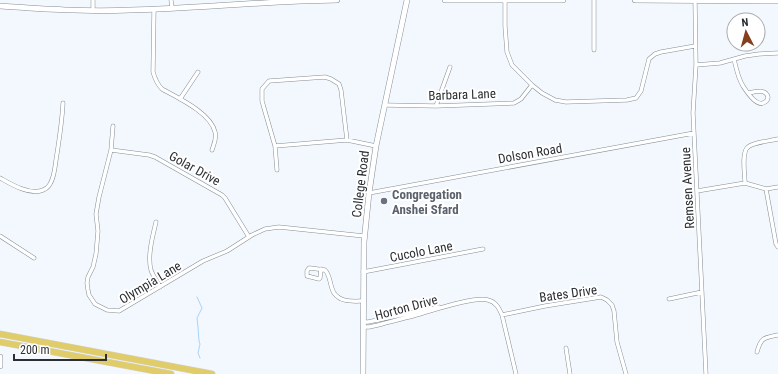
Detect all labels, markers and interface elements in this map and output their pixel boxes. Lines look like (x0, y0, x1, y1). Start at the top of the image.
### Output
north arrow (726, 12, 766, 52)
text: N (741, 16, 749, 29)
street label: Barbara Lane (428, 86, 496, 103)
street label: Dolson Road (497, 140, 563, 167)
street label: Remsen Avenue (678, 147, 697, 229)
street label: Golar Drive (166, 148, 223, 189)
street label: College Road (349, 150, 372, 218)
place label: Congregation Anshei Sfard (392, 187, 462, 217)
marker: Congregation Anshei Sfard (379, 196, 389, 206)
street label: Cucolo Lane (389, 238, 454, 265)
street label: Olympia Lane (117, 258, 184, 307)
street label: Bates Drive (538, 282, 598, 305)
street label: Horton Drive (373, 292, 439, 323)
scale bar (14, 336, 106, 362)
text: 200 m (20, 343, 50, 357)

